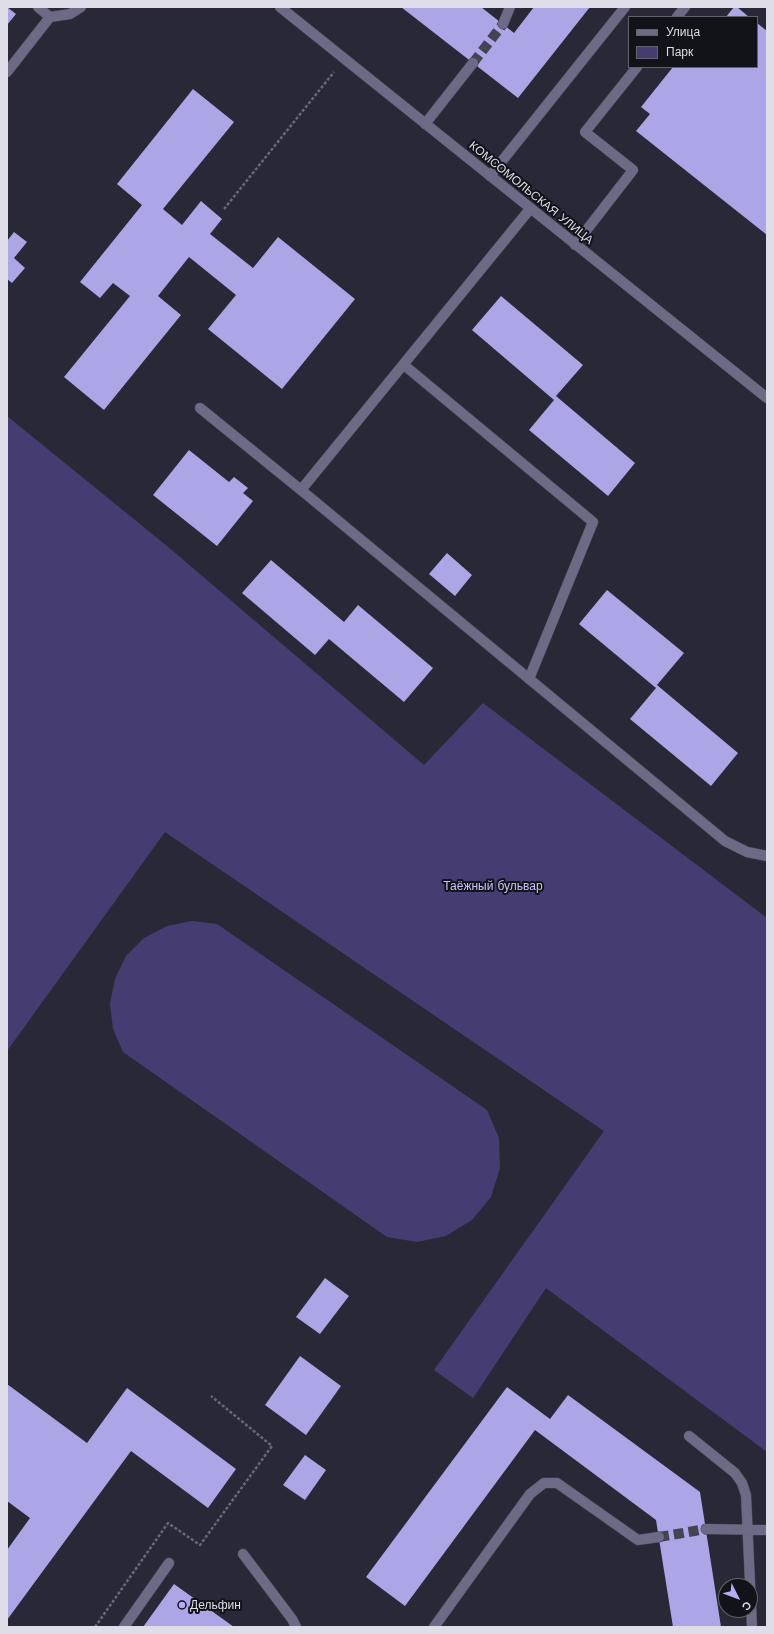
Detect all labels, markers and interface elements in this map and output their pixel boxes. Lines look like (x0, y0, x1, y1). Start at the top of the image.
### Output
legend (628, 16, 758, 68)
text: Улица (666, 25, 700, 39)
text: Парк (666, 45, 693, 59)
street label: КОМСОМОЛЬСКАЯ УЛИЦА (466, 138, 596, 248)
park label: Таёжный бульвар (443, 879, 543, 893)
north arrow (718, 1578, 758, 1618)
place label: Дельфин (190, 1598, 241, 1612)
text: С (739, 1598, 754, 1613)
marker: Дельфин (177, 1600, 187, 1610)

